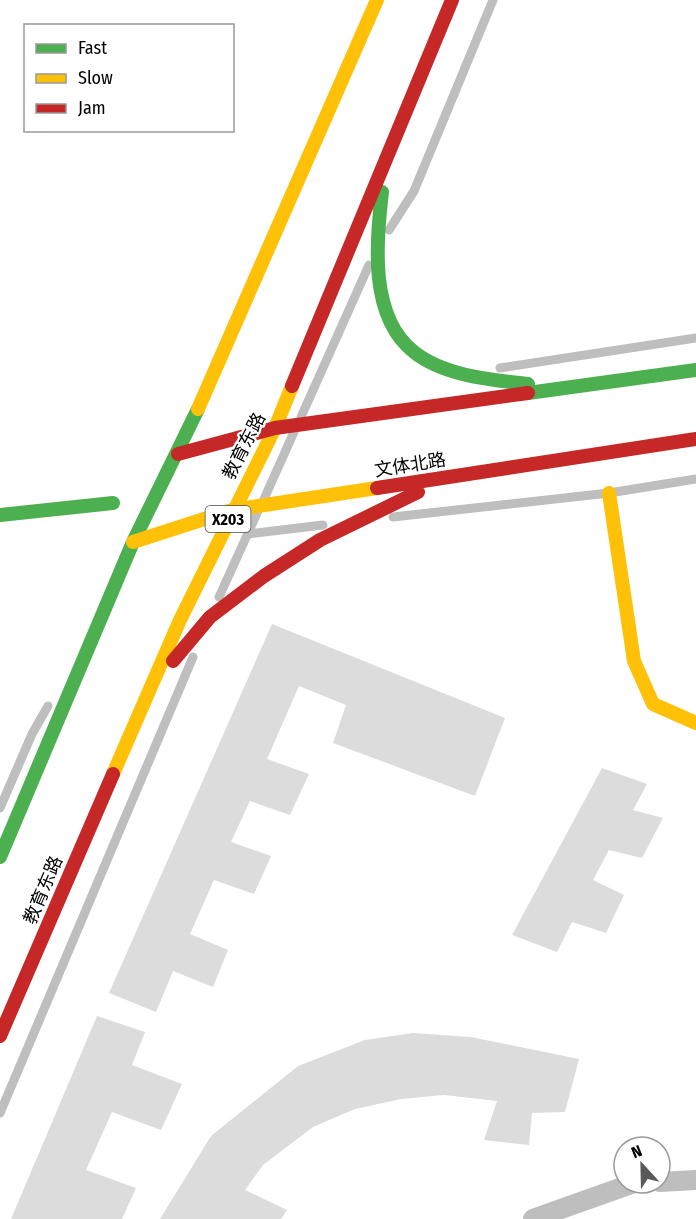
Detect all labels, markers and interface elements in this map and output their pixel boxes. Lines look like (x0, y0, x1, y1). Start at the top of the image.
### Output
legend (24, 24, 234, 132)
text: Fast (78, 37, 107, 59)
text: Slow (78, 67, 113, 89)
text: Jam (78, 97, 106, 119)
street label: 教育东路 (218, 409, 270, 483)
street label: 文体北路 (373, 449, 447, 481)
road number: X203 (206, 506, 250, 532)
street label: 教育东路 (19, 853, 67, 927)
north arrow (612, 1135, 672, 1195)
text: N (629, 1141, 645, 1162)

